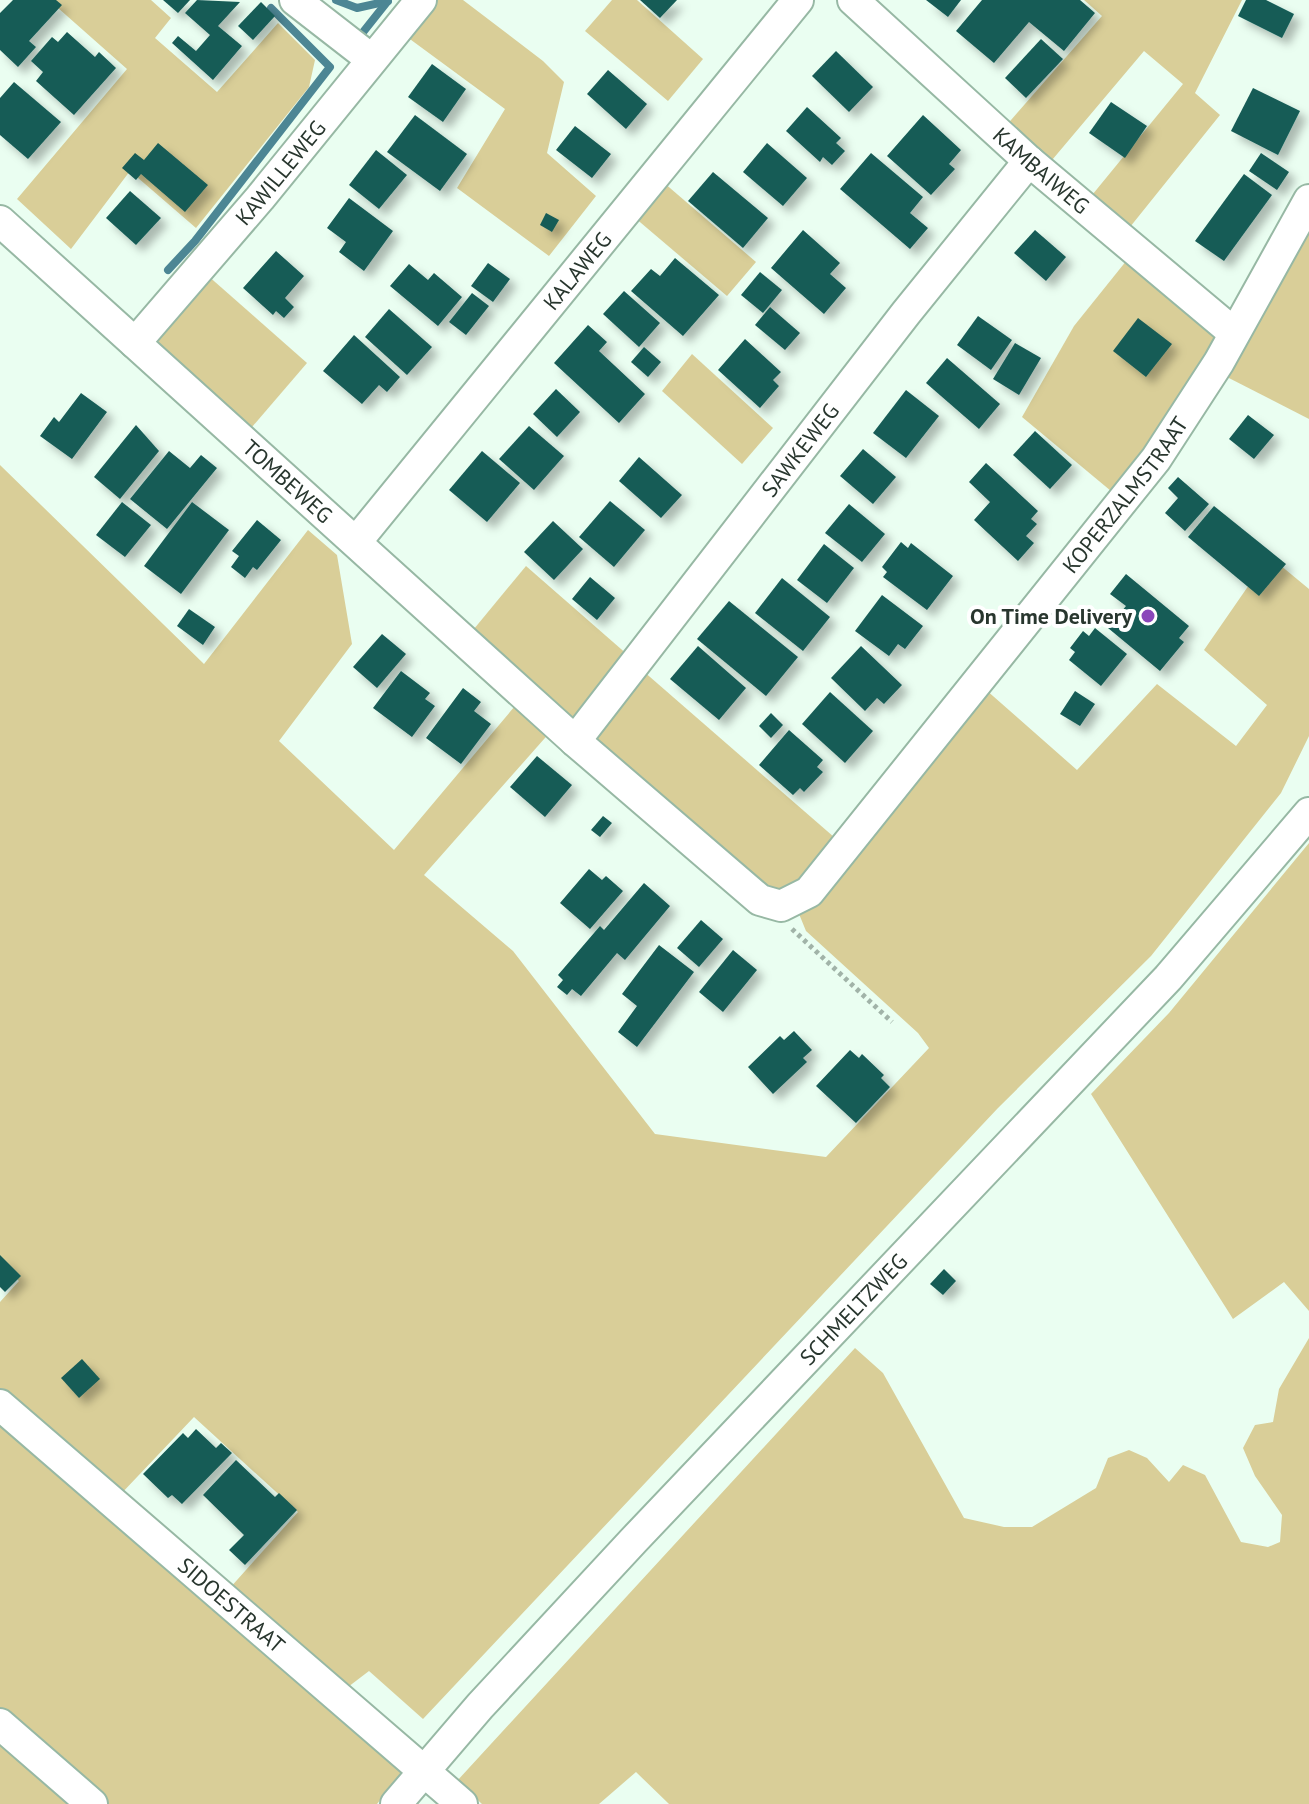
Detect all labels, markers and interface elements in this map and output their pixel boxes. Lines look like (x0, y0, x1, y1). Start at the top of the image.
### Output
street label: KAWILLEWEG (229, 114, 332, 231)
street label: KAMBAIWEG (987, 121, 1095, 220)
street label: KALAWEG (537, 226, 617, 316)
street label: SAWKEWEG (755, 397, 845, 502)
street label: KOPERZALMSTRAAT (1056, 411, 1194, 579)
street label: TOMBEWEG (237, 433, 339, 529)
place label: On Time Delivery (970, 602, 1132, 630)
marker: On Time Delivery (1139, 607, 1157, 625)
street label: SCHMELTZWEG (794, 1247, 913, 1371)
street label: SIDOESTRAAT (172, 1551, 291, 1659)

